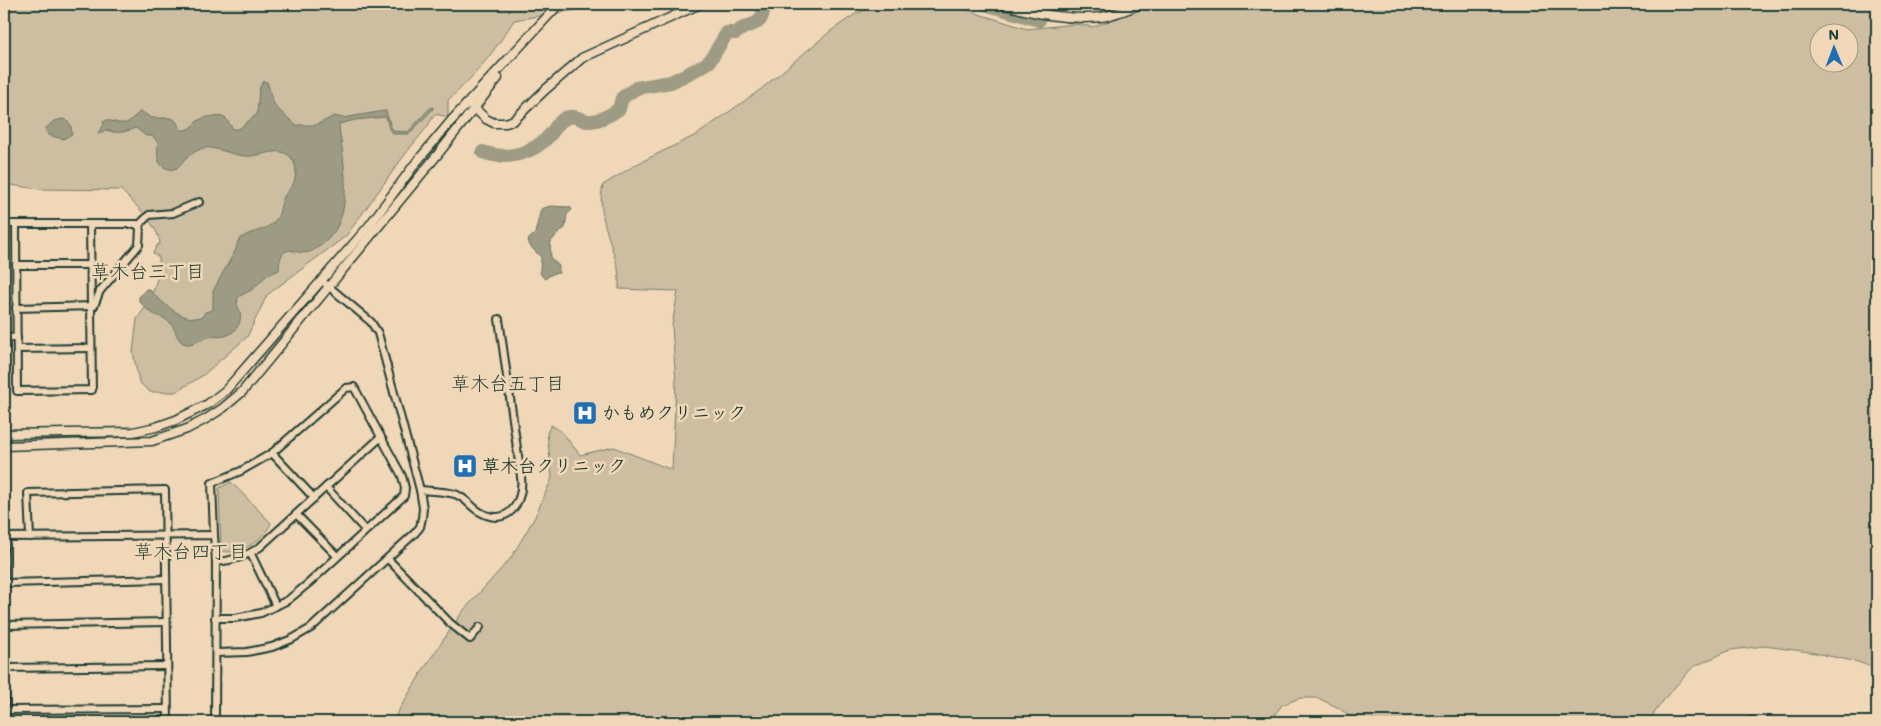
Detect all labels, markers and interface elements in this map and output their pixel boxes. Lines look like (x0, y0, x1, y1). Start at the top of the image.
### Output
north arrow (1808, 22, 1858, 72)
text: N (1828, 25, 1839, 44)
district label: 草木台三丁目 (91, 258, 205, 283)
district label: 草木台五丁目 (451, 370, 565, 395)
hospital icon: かもめクリニック (572, 400, 598, 426)
place label: かもめクリニック (602, 400, 746, 424)
hospital icon: 草木台クリニック (452, 453, 478, 479)
place label: 草木台クリニック (482, 453, 626, 477)
district label: 草木台四丁目 (134, 538, 248, 563)

